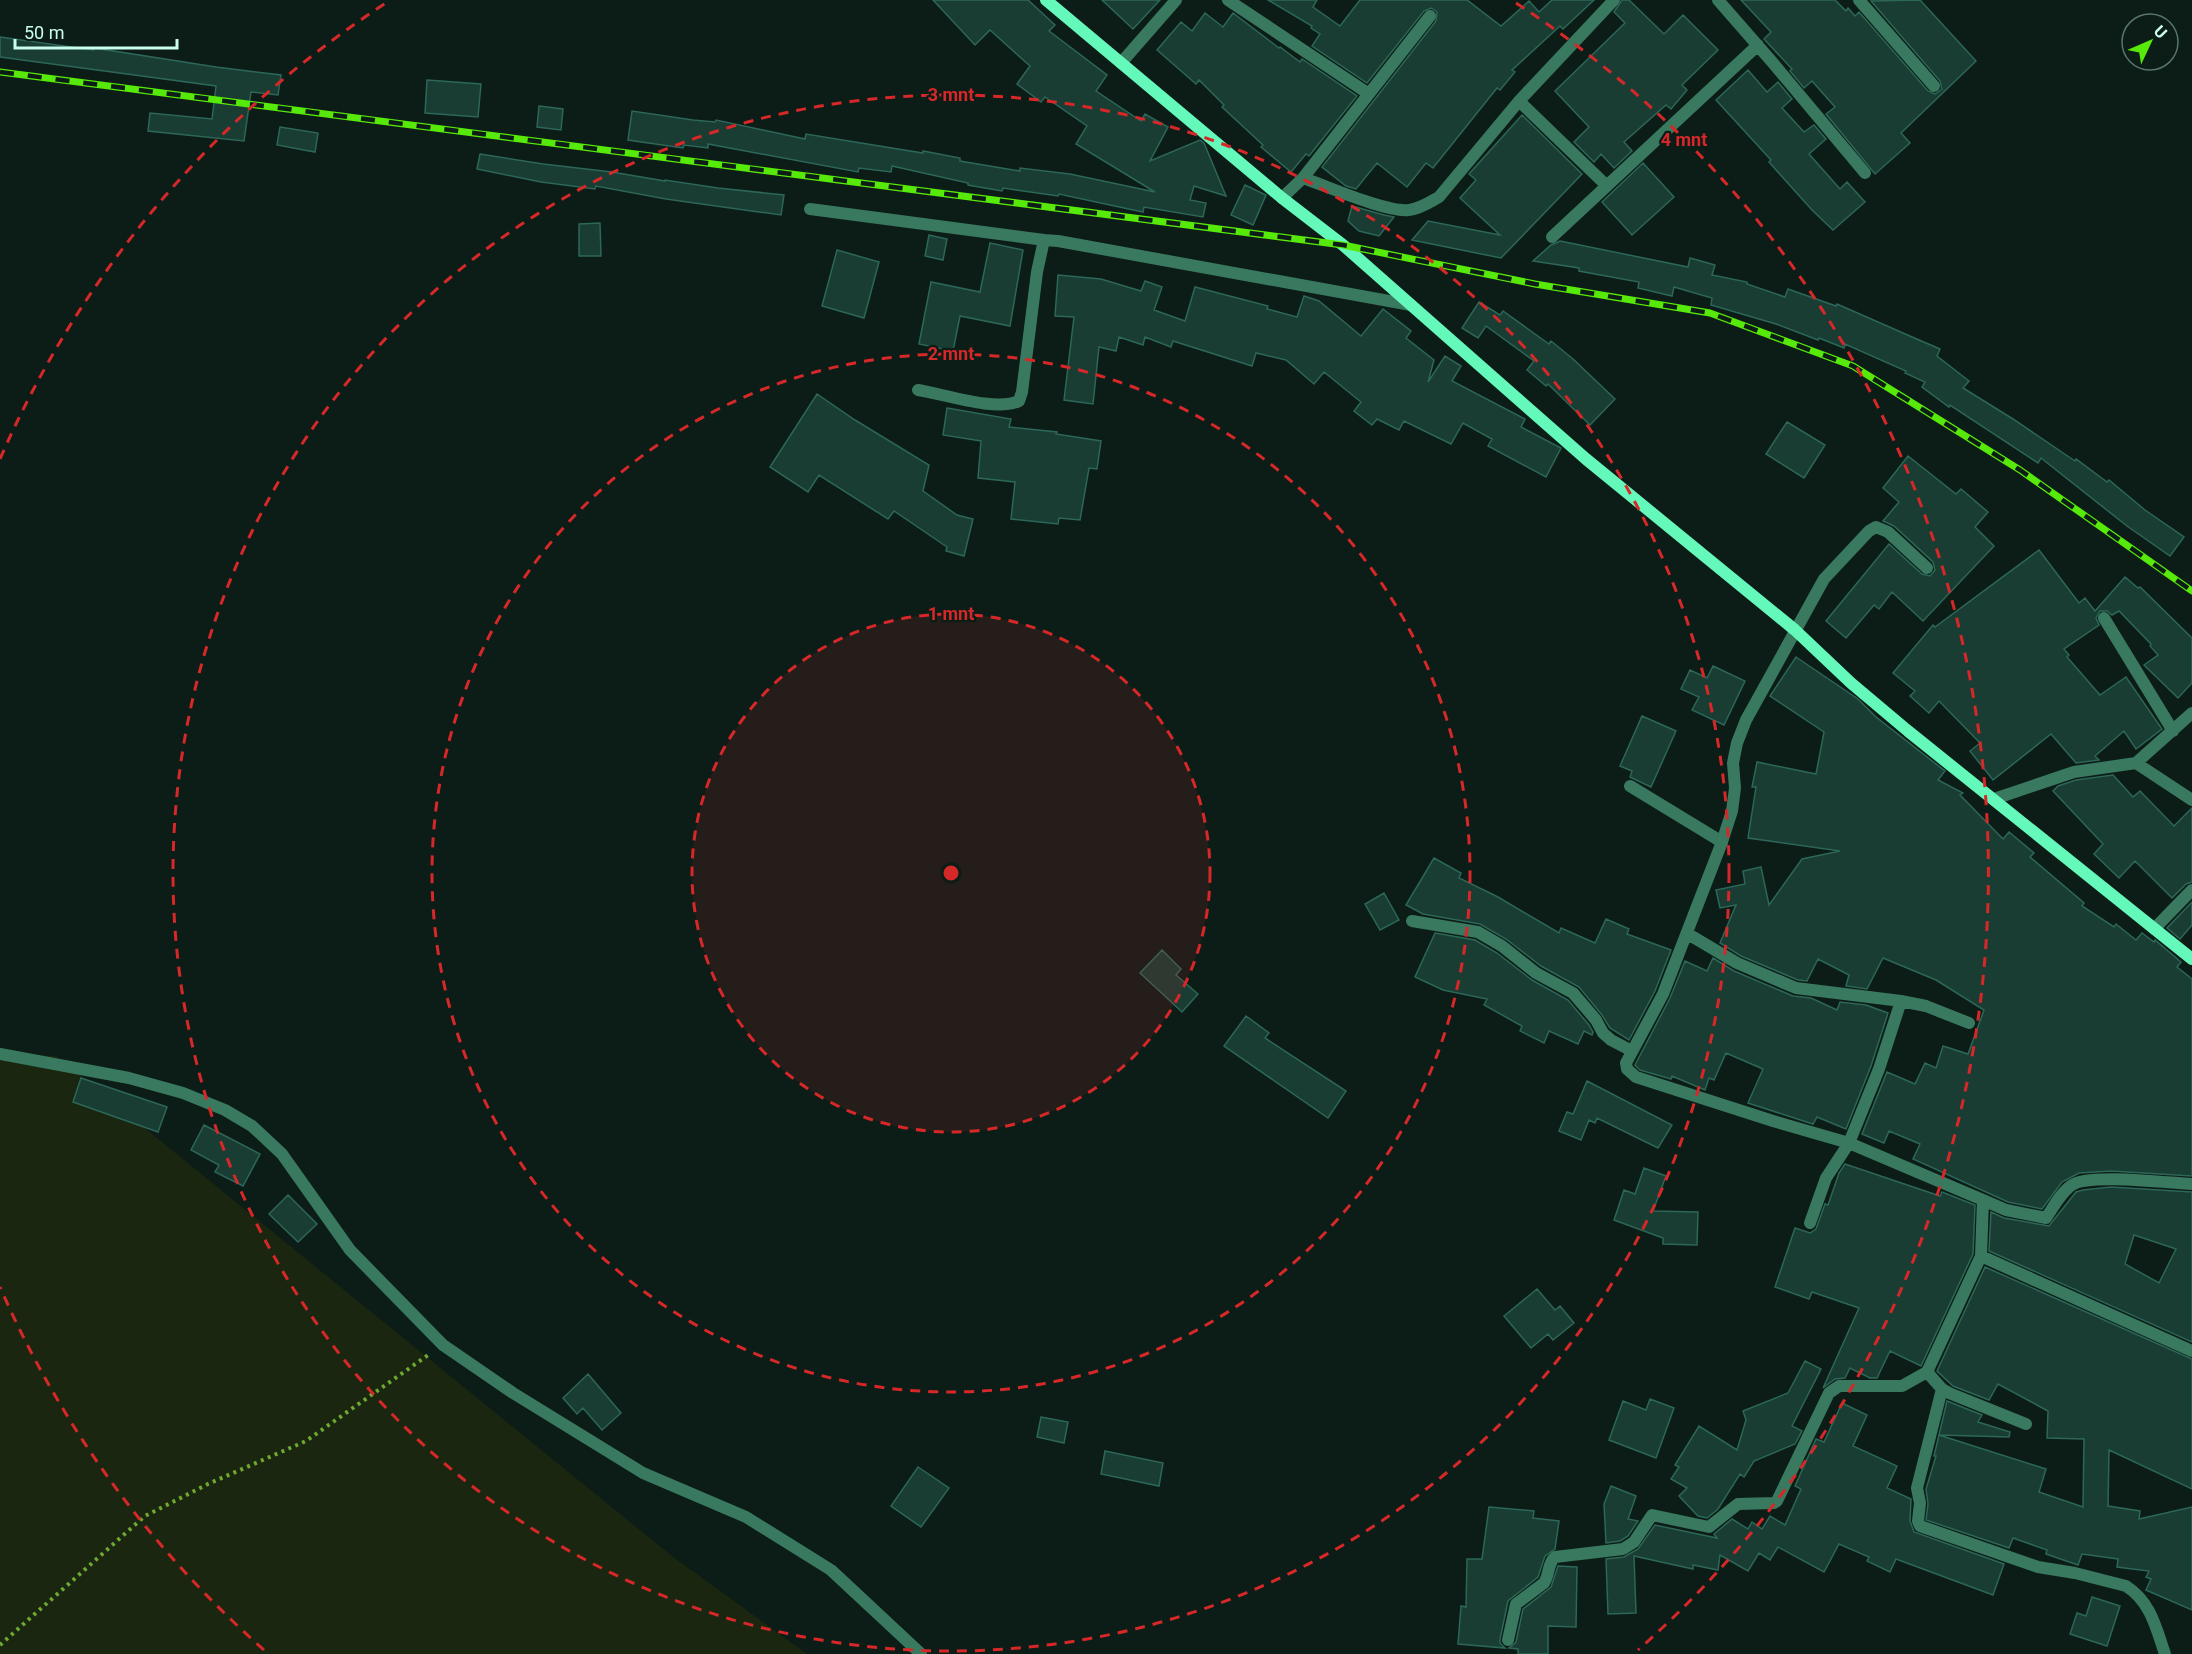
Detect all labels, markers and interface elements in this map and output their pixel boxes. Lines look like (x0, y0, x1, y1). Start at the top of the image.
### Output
scale bar (15, 12, 177, 50)
north arrow (2120, 12, 2180, 72)
text: 50 m (24, 22, 64, 43)
text: U (2150, 22, 2171, 42)
text: 3 mnt (928, 84, 974, 105)
text: 4 mnt (1661, 129, 1707, 150)
text: 2 mnt (928, 343, 974, 364)
text: 1 mnt (928, 603, 974, 624)
centre of rings (941, 863, 961, 883)

